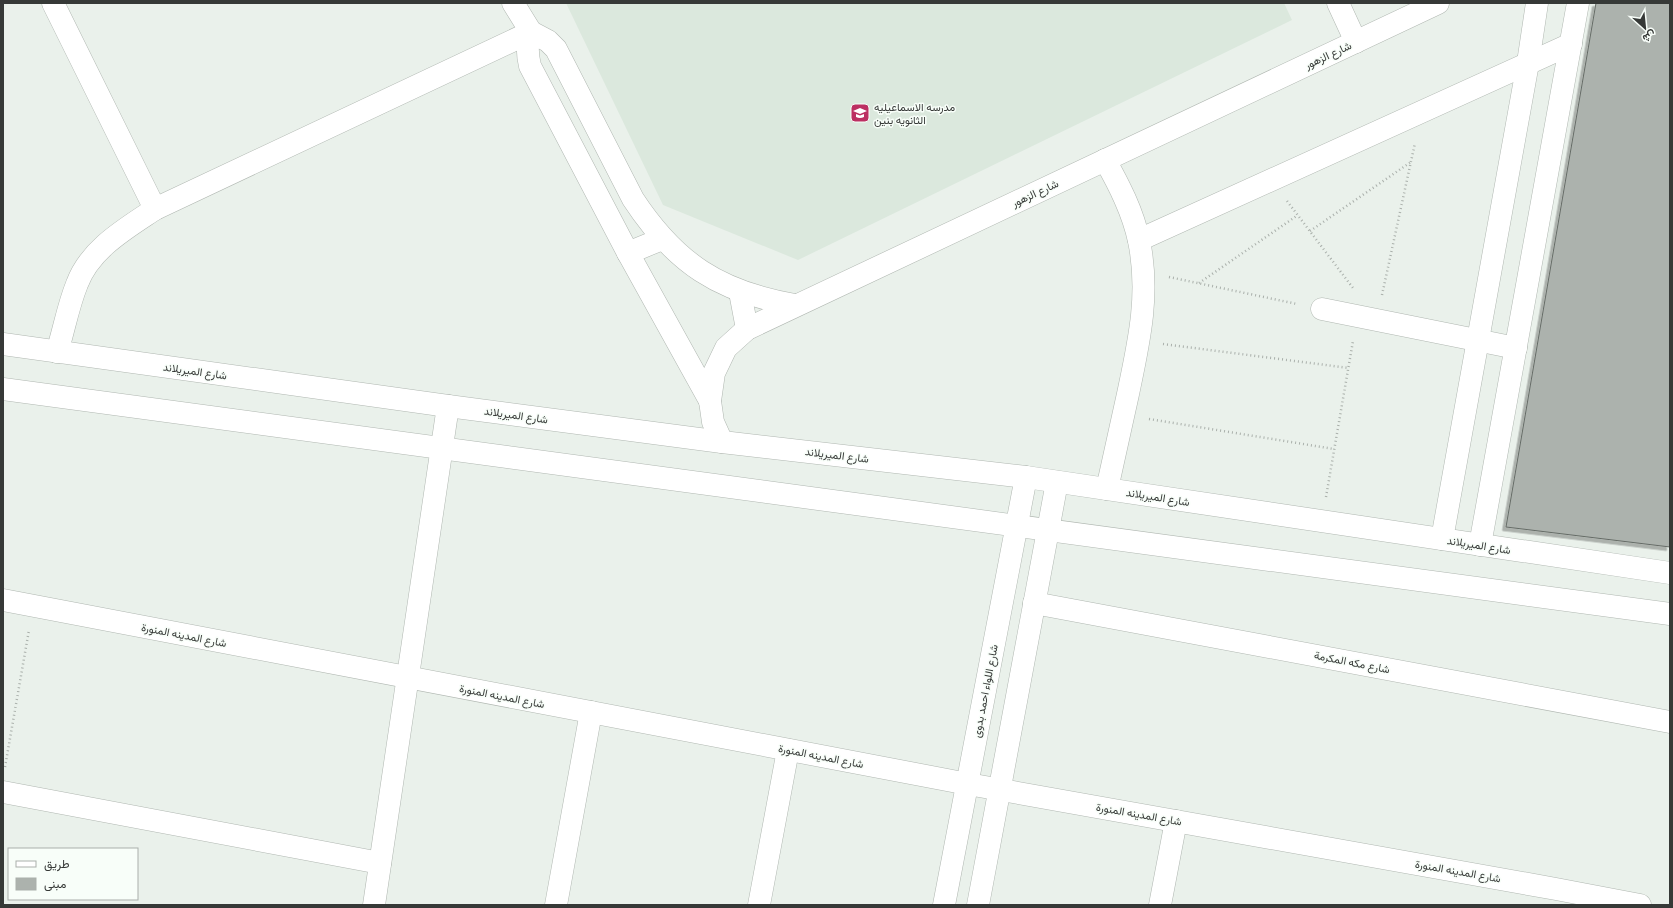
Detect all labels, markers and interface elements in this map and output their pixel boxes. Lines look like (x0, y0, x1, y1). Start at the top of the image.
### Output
north arrow (1625, 8, 1665, 48)
text: ش (1640, 28, 1659, 46)
street label: شارع الزهور (1301, 38, 1354, 73)
place label: مدرسه الاسماعيليه الثانويه بنين (874, 100, 955, 127)
school or university icon: مدرسه الاسماعيليه الثانويه بنين (849, 102, 871, 124)
street label: شارع الزهور (1008, 176, 1061, 211)
street label: شارع الميريلاند (162, 360, 228, 383)
street label: شارع الميريلاند (483, 404, 549, 427)
street label: شارع الميريلاند (804, 444, 870, 467)
street label: شارع الميريلاند (1125, 485, 1191, 510)
street label: شارع الميريلاند (1446, 533, 1512, 558)
street label: شارع المدينه المنورة (140, 620, 228, 651)
street label: شارع اللواء احمد بدوى (969, 643, 1002, 739)
street label: شارع مكه المكرمة (1313, 648, 1392, 677)
street label: شارع المدينه المنورة (458, 681, 546, 712)
street label: شارع المدينه المنورة (777, 741, 865, 772)
street label: شارع المدينه المنورة (1095, 800, 1183, 829)
legend (8, 848, 138, 900)
text: طريق (44, 856, 70, 872)
street label: شارع المدينه المنورة (1414, 857, 1502, 886)
text: مبنى (44, 876, 66, 892)

